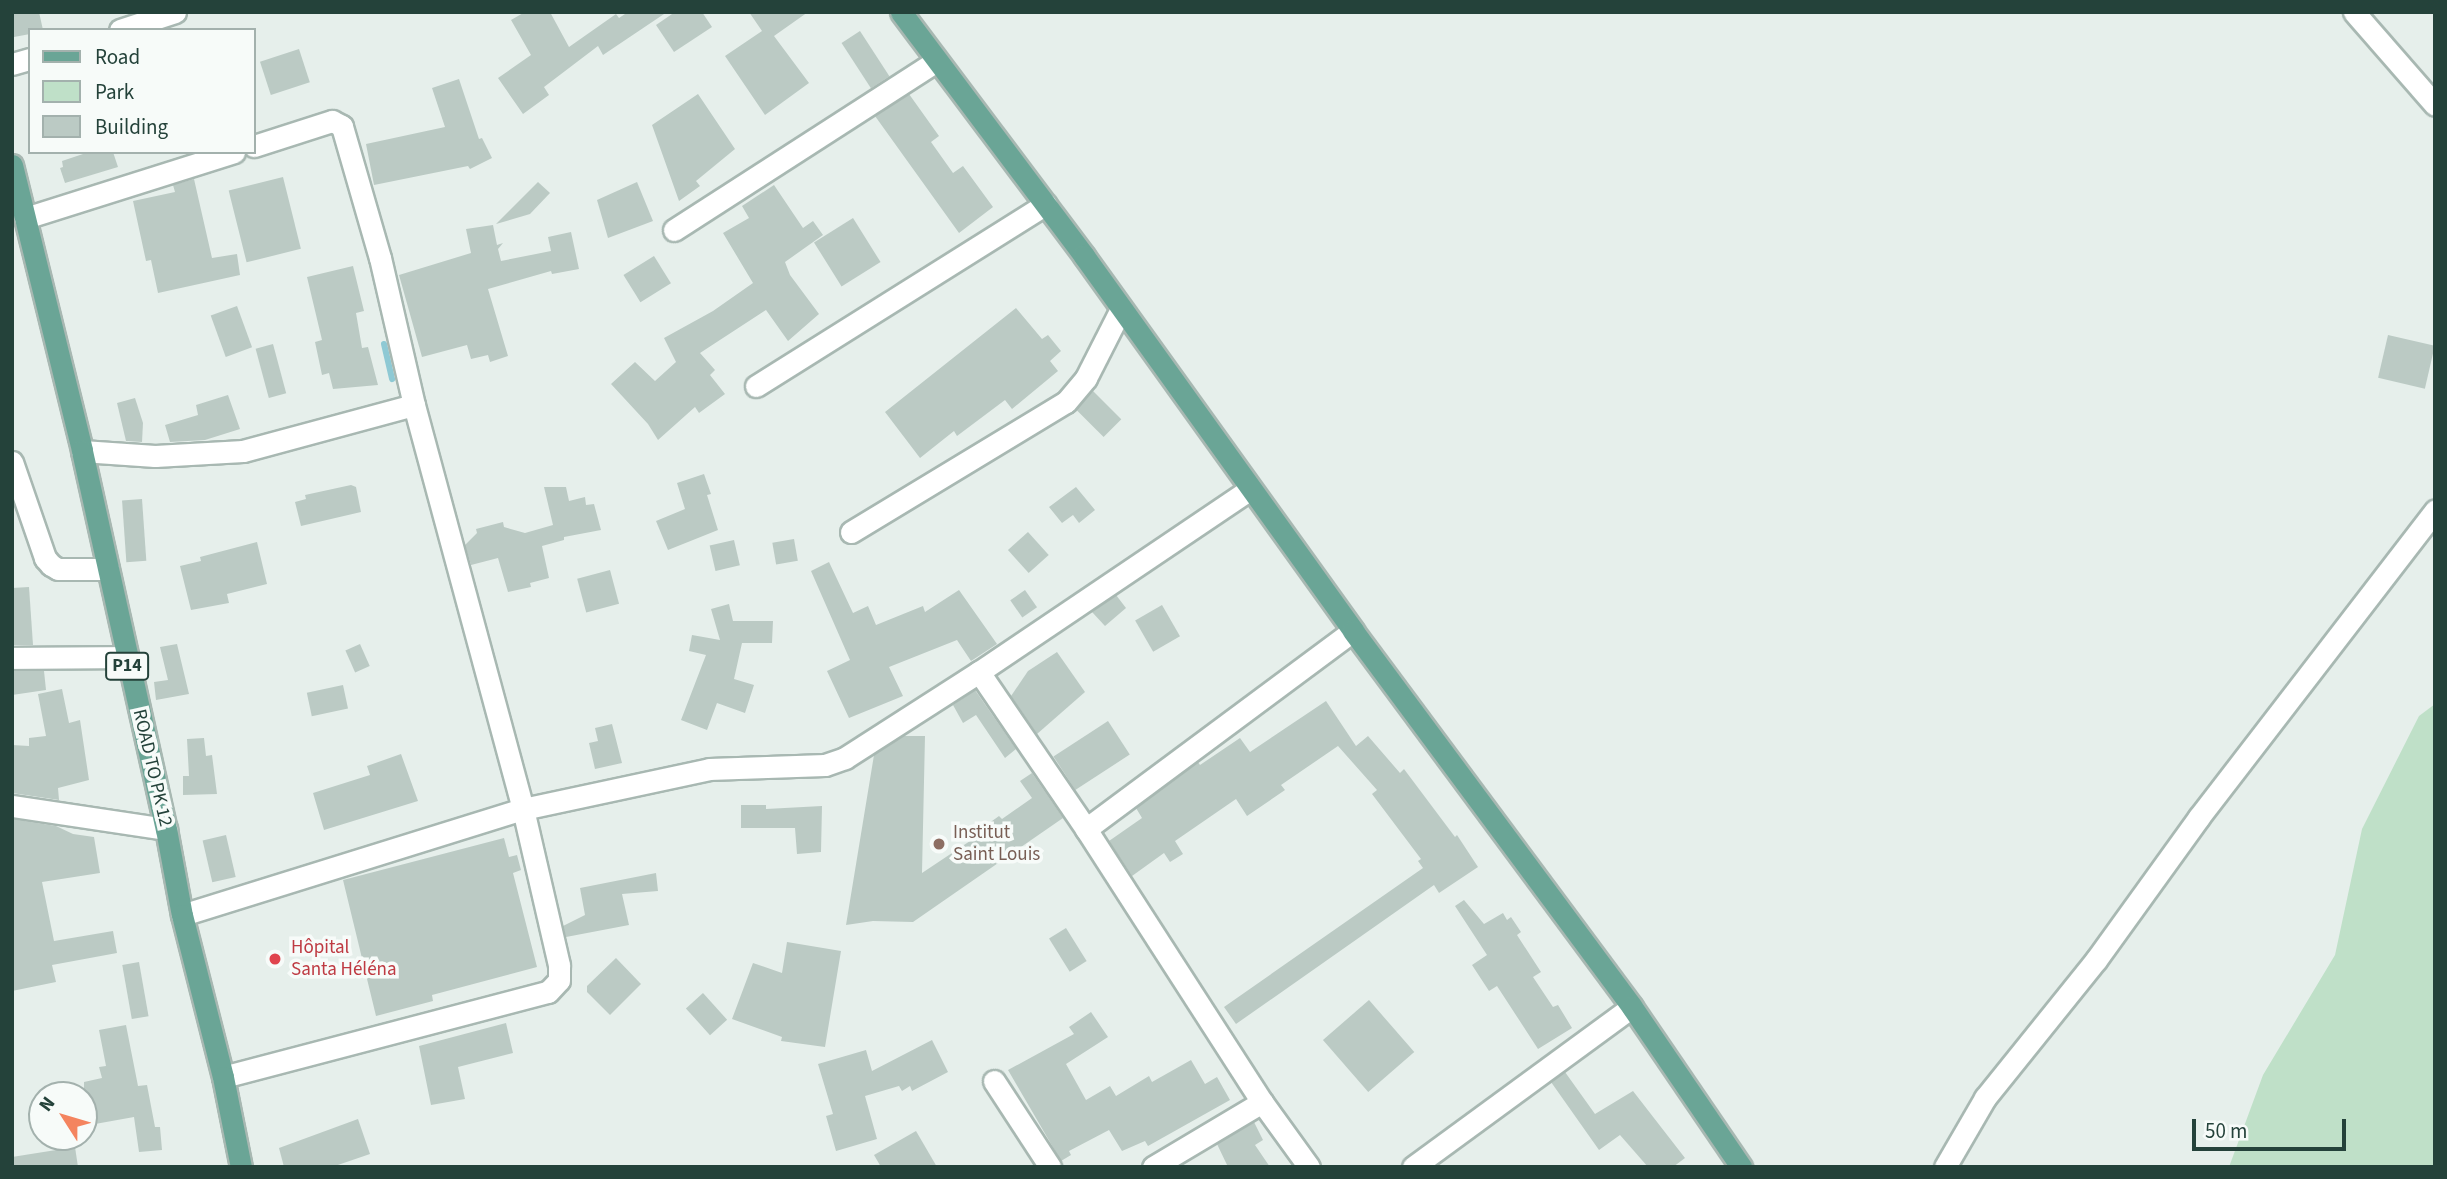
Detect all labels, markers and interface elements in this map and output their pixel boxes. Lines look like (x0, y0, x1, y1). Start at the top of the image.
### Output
legend (28, 28, 256, 154)
text: Road (95, 42, 140, 72)
text: Park (95, 77, 134, 107)
text: Building (95, 112, 168, 142)
road number: P14 (104, 652, 150, 680)
street label: ROAD TO PK 12 (127, 707, 177, 829)
place label: Institut Saint Louis (953, 822, 1040, 866)
marker: Institut Saint Louis (931, 836, 947, 852)
place label: Hôpital Santa Héléna (291, 937, 397, 981)
marker: Hôpital Santa Héléna (265, 949, 285, 969)
north arrow (28, 1081, 98, 1151)
text: N (33, 1091, 62, 1117)
scale bar (2195, 1106, 2349, 1150)
text: 50 m (2205, 1116, 2247, 1146)

